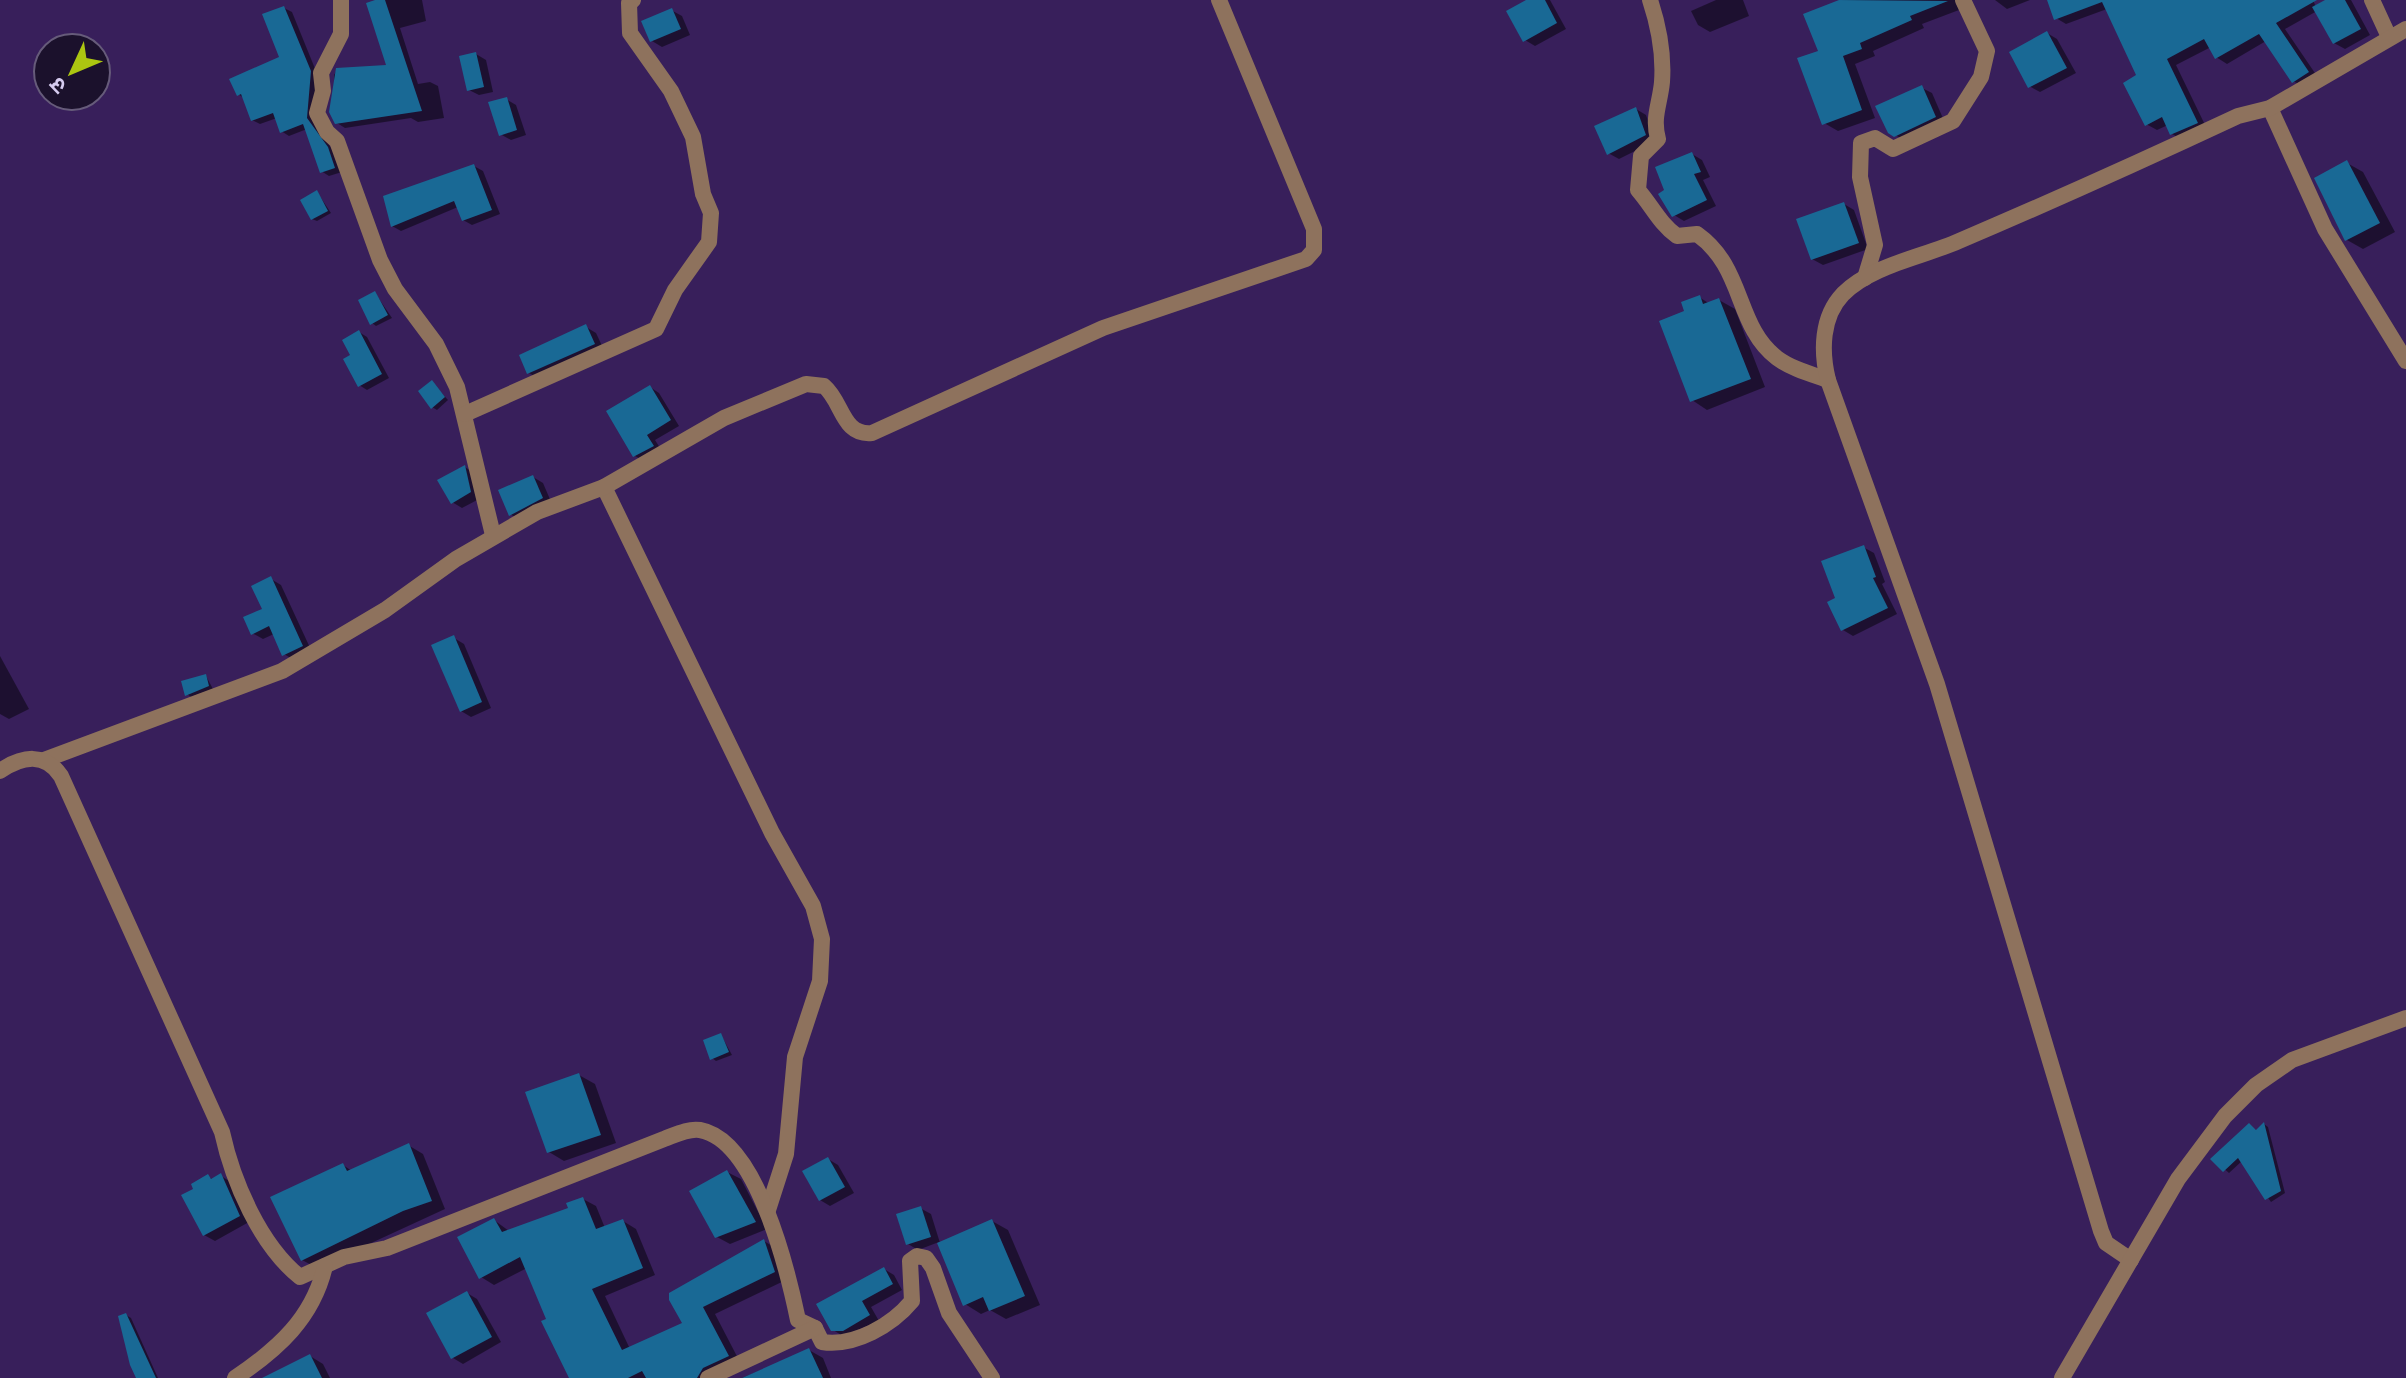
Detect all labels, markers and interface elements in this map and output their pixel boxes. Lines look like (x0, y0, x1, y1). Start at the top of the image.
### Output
north arrow (32, 32, 112, 112)
text: उ (43, 71, 71, 100)

